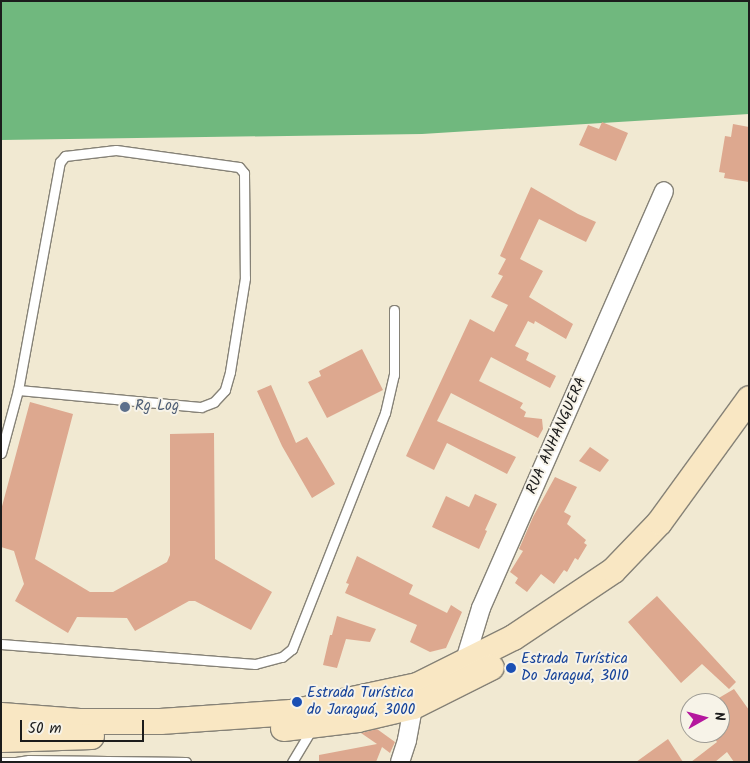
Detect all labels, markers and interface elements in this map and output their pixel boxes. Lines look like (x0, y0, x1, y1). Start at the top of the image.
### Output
street label: RUA ANHANGUERA (523, 375, 591, 497)
place label: Rg Log (135, 398, 179, 416)
marker: Rg Log (119, 401, 131, 413)
place label: Estrada Turística Do Jaraguá, 3010 (521, 650, 629, 685)
marker: Estrada Turística Do Jaraguá, 3010 (505, 662, 517, 674)
place label: Estrada Turística do Jaraguá, 3000 (307, 684, 415, 719)
north arrow (680, 693, 730, 743)
marker: Estrada Turística do Jaraguá, 3000 (291, 696, 303, 708)
scale bar (22, 710, 146, 742)
text: N (707, 711, 730, 722)
text: 50 m (28, 717, 62, 741)

